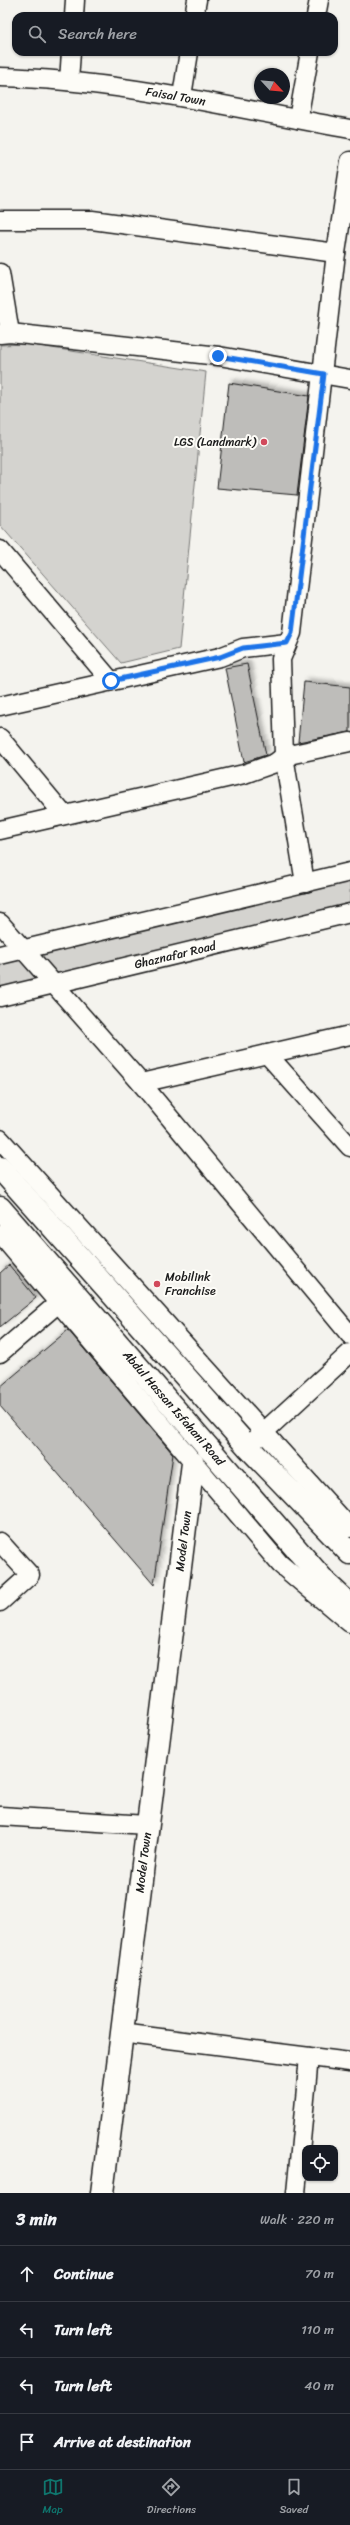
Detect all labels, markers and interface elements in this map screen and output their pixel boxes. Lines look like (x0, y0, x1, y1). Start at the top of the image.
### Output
search box (12, 12, 338, 56)
text: Search here (58, 21, 137, 47)
icon: search (26, 23, 48, 45)
north arrow (254, 68, 290, 104)
street label: Faisal Town (144, 80, 208, 112)
route end (209, 347, 227, 365)
place label: LGS (Landmark) (174, 431, 257, 453)
marker: LGS (Landmark) (259, 437, 269, 447)
route start (102, 672, 120, 690)
street label: Ghaznafar Road (132, 934, 219, 975)
place label: Mobilink Franchise (165, 1266, 216, 1302)
marker: Mobilink Franchise (152, 1279, 162, 1289)
street label: Abdul Hassan Isfahani Road (116, 1344, 231, 1471)
street label: Model Town (169, 1509, 198, 1573)
street label: Model Town (129, 1830, 158, 1894)
map controls (302, 2145, 338, 2181)
button: locate (302, 2145, 338, 2181)
text: 3 min (16, 2204, 57, 2234)
text: Walk · 220 m (260, 2208, 334, 2231)
text: Continue (54, 2261, 114, 2287)
text: 70 m (305, 2262, 334, 2285)
icon: ahead (16, 2263, 38, 2285)
text: Turn left (54, 2317, 112, 2343)
text: 110 m (301, 2318, 334, 2341)
icon: left (16, 2319, 38, 2341)
text: Turn left (54, 2373, 112, 2399)
text: 40 m (304, 2374, 334, 2397)
icon: left (16, 2375, 38, 2397)
text: Arrive at destination (54, 2429, 191, 2455)
icon: arrive (16, 2431, 38, 2453)
tab: Map (42, 2476, 64, 2519)
tab: Directions (147, 2476, 196, 2519)
tab: Saved (279, 2476, 308, 2519)

